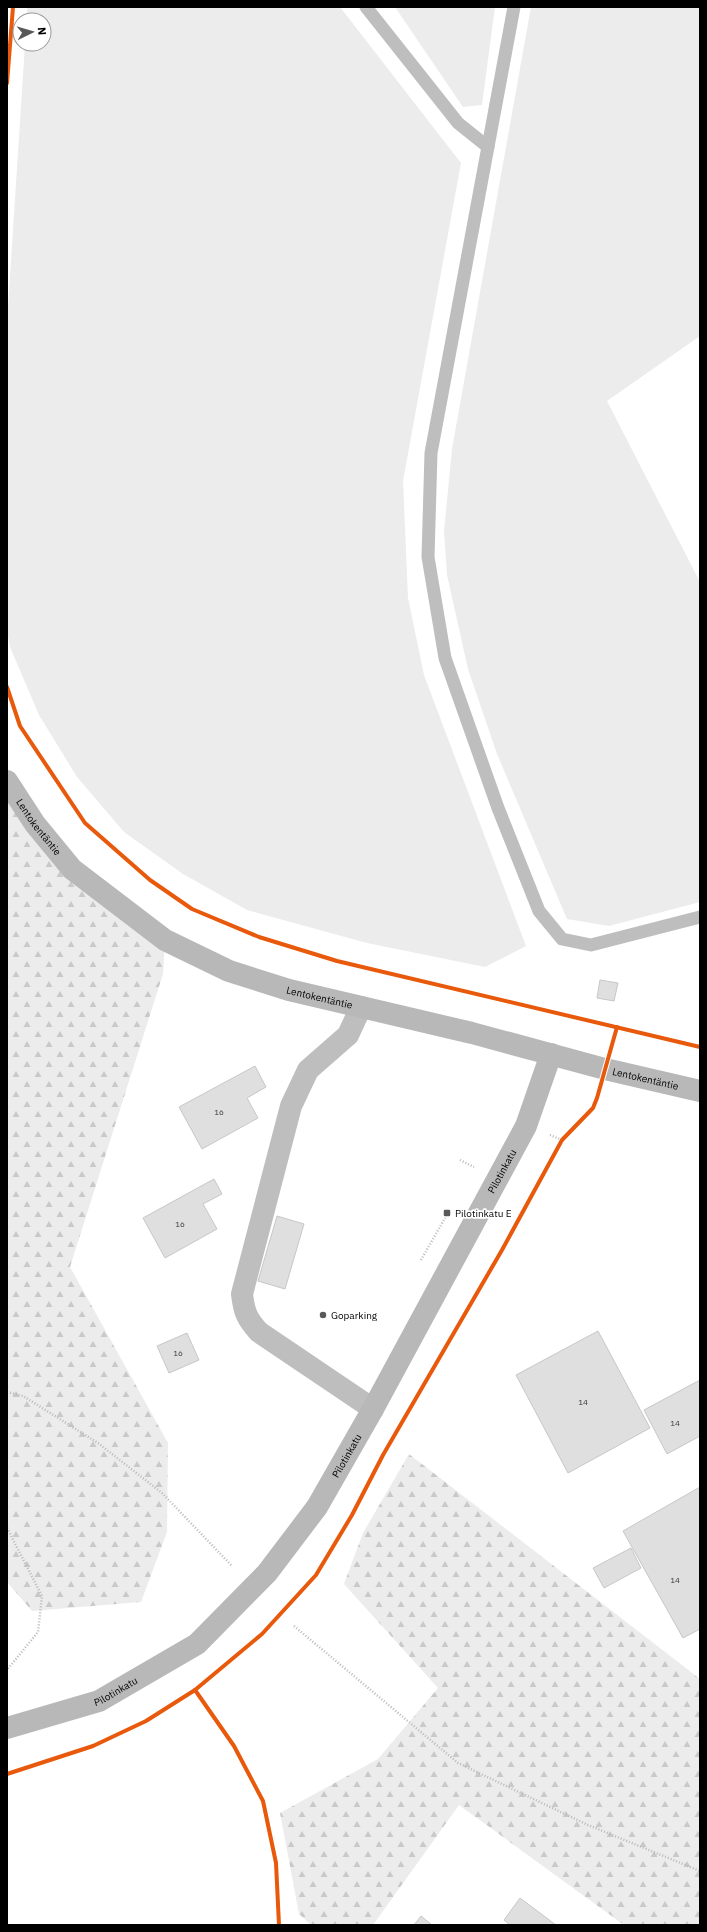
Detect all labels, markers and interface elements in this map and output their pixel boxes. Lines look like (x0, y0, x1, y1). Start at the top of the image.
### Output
north arrow (12, 12, 52, 52)
text: N (35, 27, 49, 36)
street label: Lentokentäntie (14, 796, 65, 858)
street label: Lentokentäntie (285, 983, 354, 1011)
street label: Lentokentäntie (611, 1064, 680, 1092)
house number: 16 (214, 1107, 224, 1117)
street label: Pilotinkatu (484, 1147, 519, 1196)
place label: Pilotinkatu E (455, 1207, 512, 1220)
marker: Pilotinkatu E (442, 1208, 452, 1218)
house number: 16 (175, 1219, 185, 1229)
place label: Goparking (331, 1309, 378, 1322)
marker: Goparking (318, 1310, 328, 1320)
house number: 16 (173, 1348, 183, 1358)
house number: 14 (578, 1397, 588, 1407)
house number: 14 (670, 1418, 680, 1428)
street label: Pilotinkatu (329, 1431, 364, 1480)
house number: 14 (670, 1575, 680, 1585)
street label: Pilotinkatu (92, 1674, 140, 1709)

